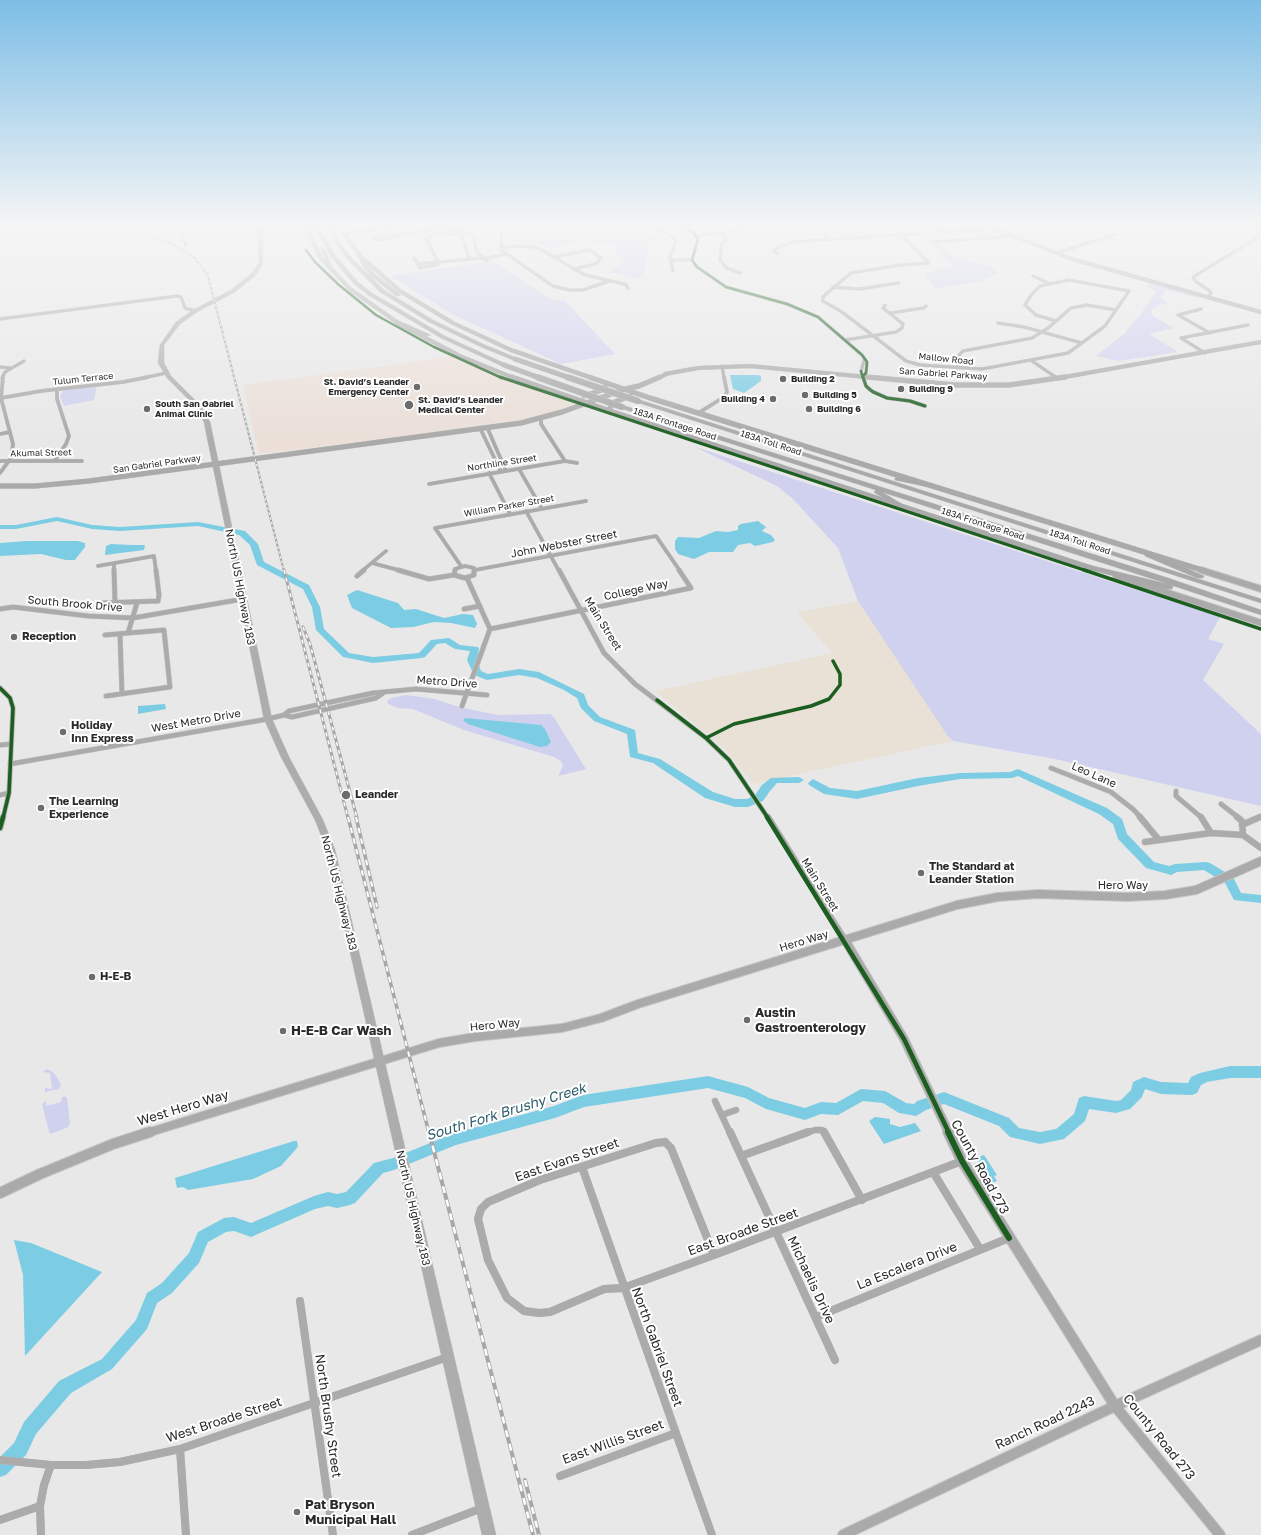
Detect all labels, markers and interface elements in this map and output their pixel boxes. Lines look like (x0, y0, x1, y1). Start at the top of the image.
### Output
street label: Mallow Road (918, 351, 974, 367)
street label: San Gabriel Parkway (898, 366, 988, 382)
street label: Tulum Terrace (52, 370, 114, 388)
marker: Building 2 (778, 374, 788, 384)
place label: Building 2 (791, 374, 835, 384)
place label: St. David’s Leander Emergency Center (324, 377, 409, 398)
marker: St. David’s Leander Emergency Center (412, 382, 422, 392)
marker: Building 9 (896, 384, 906, 394)
place label: Building 9 (909, 384, 953, 394)
marker: Building 5 (800, 390, 810, 400)
place label: Building 5 (813, 390, 857, 400)
place label: Building 4 (721, 394, 765, 404)
marker: Building 4 (768, 394, 778, 404)
place label: St. David’s Leander Medical Center (418, 395, 503, 416)
place label: South San Gabriel Animal Clinic (155, 399, 234, 420)
marker: St. David’s Leander Medical Center (403, 399, 415, 411)
marker: South San Gabriel Animal Clinic (142, 404, 152, 414)
marker: Building 6 (804, 404, 814, 414)
place label: Building 6 (817, 404, 861, 414)
street label: 183A Frontage Road (632, 405, 718, 443)
street label: 183A Toll Road (739, 428, 803, 458)
street label: Akumal Street (10, 447, 72, 459)
street label: San Gabriel Parkway (112, 452, 202, 476)
street label: Northline Street (467, 452, 537, 474)
street label: William Parker Street (463, 493, 555, 519)
street label: 183A Frontage Road (940, 505, 1026, 543)
street label: John Webster Street (510, 527, 618, 561)
street label: 183A Toll Road (1048, 527, 1112, 557)
street label: North US Highway 183 (222, 528, 258, 646)
street label: College Way (603, 577, 669, 603)
street label: South Brook Drive (27, 593, 123, 615)
street label: Main Street (581, 595, 625, 653)
place label: Reception (22, 630, 76, 644)
marker: Reception (9, 632, 19, 642)
street label: Metro Drive (416, 673, 478, 691)
street label: West Metro Drive (150, 707, 242, 735)
place label: Holiday Inn Express (71, 719, 134, 745)
marker: Holiday Inn Express (58, 727, 68, 737)
street label: Leo Lane (1070, 759, 1118, 791)
place label: Leander (355, 788, 398, 802)
marker: Leander (340, 789, 352, 801)
place label: The Learning Experience (49, 795, 119, 821)
marker: The Learning Experience (36, 803, 46, 813)
street label: North US Highway 183 (318, 834, 360, 952)
street label: Main Street (798, 856, 842, 914)
place label: The Standard at Leander Station (929, 860, 1014, 886)
marker: The Standard at Leander Station (916, 868, 926, 878)
street label: Hero Way (1098, 879, 1148, 893)
street label: Hero Way (778, 927, 830, 955)
place label: H-E-B (100, 970, 131, 984)
marker: H-E-B (87, 972, 97, 982)
place label: Austin Gastroenterology (755, 1005, 866, 1036)
marker: Austin Gastroenterology (742, 1015, 752, 1025)
street label: Hero Way (469, 1016, 521, 1034)
place label: H-E-B Car Wash (291, 1023, 391, 1039)
marker: H-E-B Car Wash (278, 1026, 288, 1036)
water label: South Fork Brushy Creek (424, 1080, 588, 1144)
street label: West Hero Way (135, 1087, 231, 1129)
street label: County Road 273 (948, 1117, 1012, 1217)
street label: East Evans Street (513, 1135, 621, 1185)
street label: North US Highway 183 (393, 1149, 433, 1267)
street label: East Broade Street (686, 1205, 800, 1259)
street label: Michaelis Drive (784, 1234, 838, 1326)
street label: La Escalera Drive (855, 1239, 959, 1293)
street label: North Gabriel Street (628, 1285, 686, 1409)
street label: North Brushy Street (312, 1353, 344, 1479)
street label: County Road 273 (1120, 1391, 1198, 1483)
street label: Ranch Road 2243 (993, 1393, 1097, 1453)
street label: West Broade Street (164, 1394, 284, 1446)
street label: East Willis Street (560, 1416, 666, 1468)
place label: Pat Bryson Municipal Hall (305, 1497, 396, 1528)
marker: Pat Bryson Municipal Hall (292, 1507, 302, 1517)

